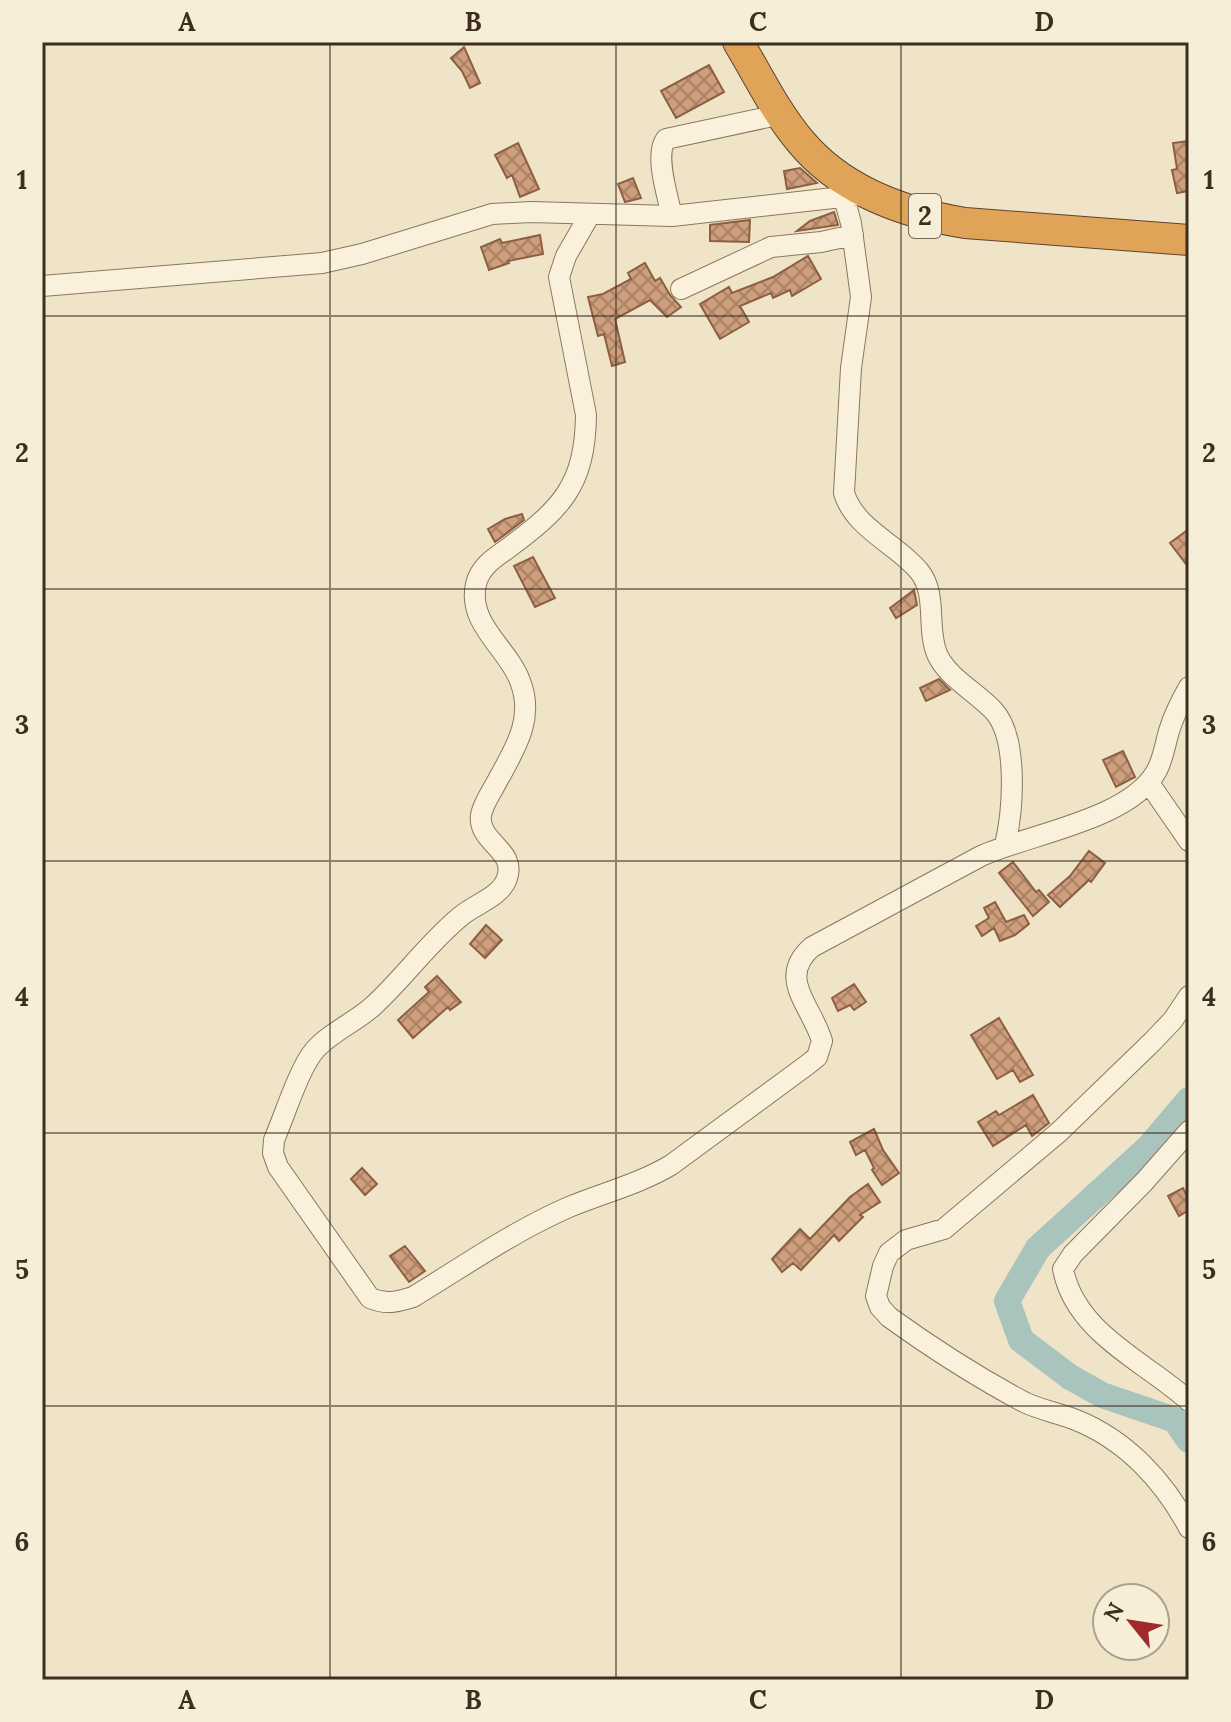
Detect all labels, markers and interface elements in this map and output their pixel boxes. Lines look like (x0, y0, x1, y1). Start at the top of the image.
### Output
text: A (178, 5, 196, 38)
text: B (464, 5, 482, 38)
text: C (749, 5, 767, 38)
text: D (1034, 5, 1054, 38)
text: 1 (17, 163, 27, 196)
text: 1 (1204, 163, 1214, 196)
road number: 2 (909, 194, 941, 238)
text: 2 (15, 436, 29, 469)
text: 2 (1202, 436, 1216, 469)
text: 3 (15, 708, 29, 741)
text: 3 (1202, 708, 1216, 741)
text: 4 (15, 980, 29, 1013)
text: 4 (1202, 980, 1216, 1013)
text: 5 (15, 1253, 29, 1286)
text: 5 (1202, 1253, 1216, 1286)
text: 6 (15, 1525, 29, 1558)
text: 6 (1202, 1525, 1216, 1558)
north arrow (1091, 1582, 1171, 1662)
text: N (1097, 1598, 1130, 1626)
text: A (178, 1683, 196, 1716)
text: B (464, 1683, 482, 1716)
text: C (749, 1683, 767, 1716)
text: D (1034, 1683, 1054, 1716)

